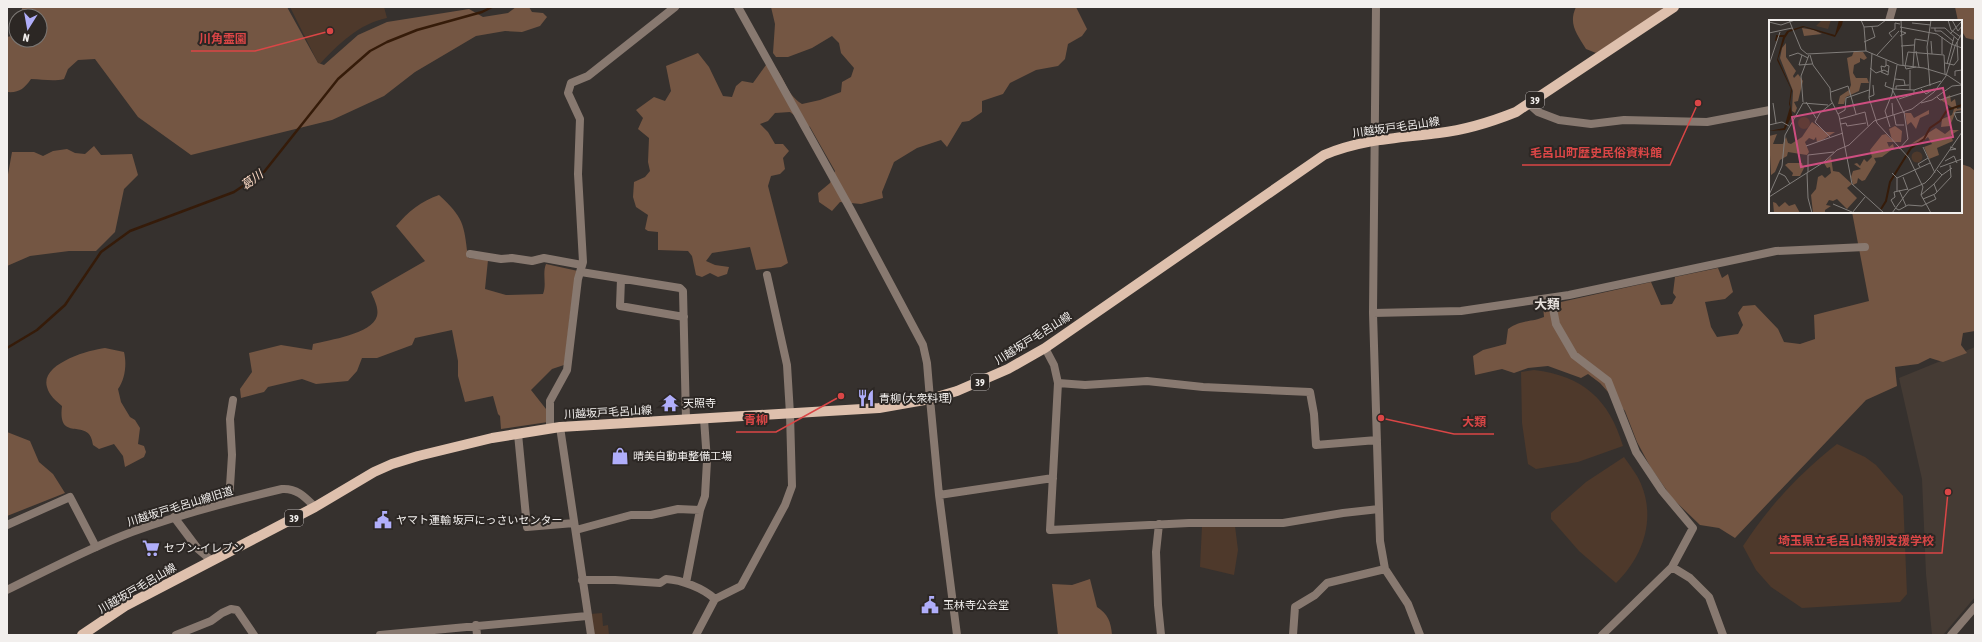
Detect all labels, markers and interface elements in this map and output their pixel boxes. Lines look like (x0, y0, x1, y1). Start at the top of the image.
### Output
north arrow (8, 8, 48, 48)
inset map (1769, 20, 1962, 213)
callout: 川角霊園 (191, 27, 255, 51)
text: N (22, 31, 30, 44)
text: 川角霊園 (199, 32, 247, 46)
road number: 39 (1526, 92, 1544, 108)
street label: 川越坂戸毛呂山線 (1352, 115, 1440, 139)
callout: 毛呂山町歴史民俗資料館 (1522, 141, 1670, 165)
text: 毛呂山町歴史民俗資料館 (1530, 146, 1662, 160)
water label: 葛川 (238, 166, 267, 193)
district label: 大類 (1534, 297, 1560, 312)
street label: 川越坂戸毛呂山線 (993, 310, 1073, 366)
road number: 39 (971, 374, 989, 390)
restaurant icon: 青柳 (大衆料理) (856, 388, 876, 408)
place label: 青柳 (大衆料理) (879, 392, 952, 404)
temple icon: 天照寺 (660, 393, 680, 413)
place label: 天照寺 (683, 397, 716, 409)
street label: 川越坂戸毛呂山線 (564, 404, 652, 420)
callout: 青柳 (736, 408, 776, 432)
callout: 大類 (1454, 410, 1494, 434)
text: 青柳 (744, 413, 768, 427)
text: 大類 (1462, 415, 1487, 429)
shop icon: 晴美自動車整備工場 (610, 446, 630, 466)
place label: 晴美自動車整備工場 (633, 450, 732, 462)
street label: 川越坂戸毛呂山線旧道 (126, 484, 234, 528)
road number: 39 (285, 510, 303, 526)
public building icon: ヤマト運輸 坂戸にっさいセンター (373, 510, 393, 530)
place label: ヤマト運輸 坂戸にっさいセンター (396, 514, 563, 526)
callout: 埼玉県立毛呂山特別支援学校 (1770, 529, 1942, 553)
text: 埼玉県立毛呂山特別支援学校 (1778, 534, 1934, 548)
supermarket icon: セブン-イレブン (141, 538, 161, 558)
place label: セブン-イレブン (164, 542, 244, 554)
street label: 川越坂戸毛呂山線 (96, 561, 178, 615)
public building icon: 玉林寺公会堂 (920, 595, 940, 615)
place label: 玉林寺公会堂 (943, 599, 1009, 611)

